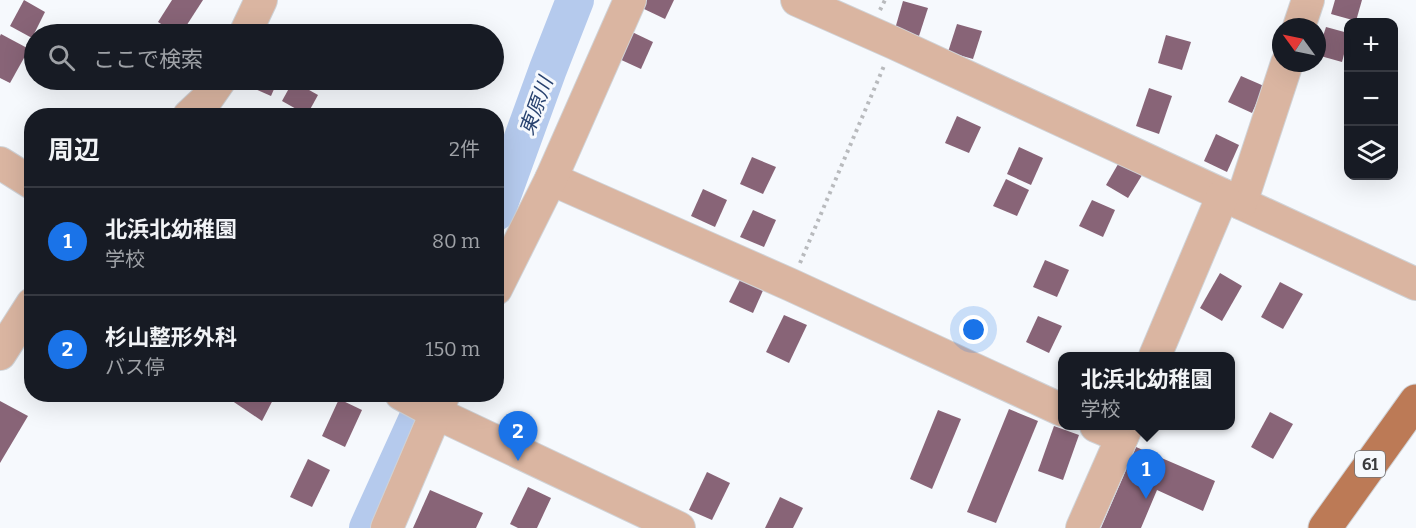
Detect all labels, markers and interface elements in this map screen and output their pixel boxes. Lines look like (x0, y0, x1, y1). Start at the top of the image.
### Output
north arrow (1272, 18, 1326, 72)
map controls (1344, 18, 1398, 180)
button: + (1344, 18, 1398, 72)
search box (24, 24, 504, 90)
icon: search (45, 41, 78, 74)
text: ここで検索 (93, 46, 203, 73)
water label: 東原川 (514, 72, 558, 138)
button: − (1344, 72, 1398, 126)
button: layers (1344, 126, 1398, 180)
text: 周辺 (48, 135, 100, 166)
text: 2件 (449, 137, 480, 161)
text: 北浜北幼稚園 (105, 216, 237, 243)
text: 1 (63, 229, 72, 253)
text: 80 m (432, 229, 480, 253)
text: 学校 (105, 247, 145, 271)
your location (959, 315, 988, 344)
text: 杉山整形外科 (105, 324, 237, 351)
text: 2 (62, 337, 73, 361)
text: 150 m (425, 337, 480, 361)
popup (1058, 352, 1235, 430)
text: バス停 (105, 355, 165, 379)
text: 北浜北幼稚園 (1080, 366, 1213, 393)
text: 学校 (1080, 397, 1120, 421)
pin: 2 (498, 412, 538, 461)
pin: 1 (1126, 450, 1166, 499)
road number: 61 (1355, 451, 1385, 477)

